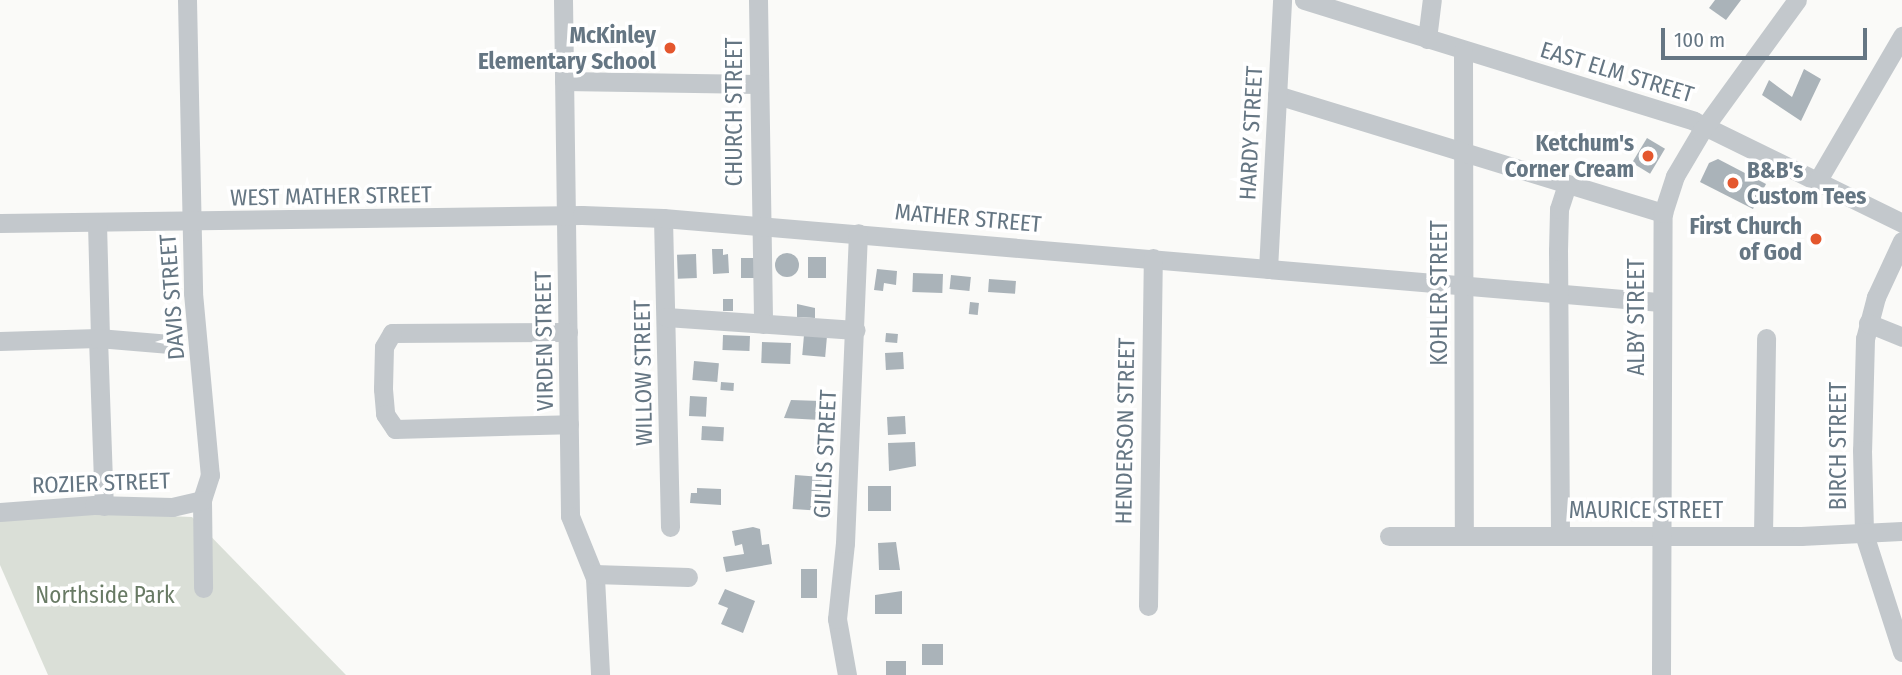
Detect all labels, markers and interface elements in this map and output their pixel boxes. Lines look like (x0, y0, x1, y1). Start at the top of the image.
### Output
scale bar (1664, 14, 1870, 58)
place label: McKinley Elementary School (478, 21, 656, 75)
text: 100 m (1674, 27, 1725, 53)
street label: EAST ELM STREET (1537, 36, 1697, 108)
street label: CHURCH STREET (720, 38, 748, 186)
marker: McKinley Elementary School (662, 40, 678, 56)
street label: HARDY STREET (1234, 65, 1268, 201)
place label: Ketchum's Corner Cream (1505, 129, 1634, 183)
marker: Ketchum's Corner Cream (1640, 148, 1656, 164)
place label: B&B's Custom Tees (1747, 156, 1866, 210)
marker: B&B's Custom Tees (1725, 175, 1741, 191)
street label: WEST MATHER STREET (230, 180, 432, 212)
street label: MATHER STREET (894, 198, 1042, 238)
place label: First Church of God (1690, 212, 1802, 266)
street label: KOHLER STREET (1425, 220, 1453, 366)
marker: First Church of God (1808, 231, 1824, 247)
street label: DAVIS STREET (154, 233, 190, 361)
street label: ALBY STREET (1622, 258, 1650, 376)
street label: VIRDEN STREET (529, 271, 559, 411)
street label: WILLOW STREET (628, 300, 658, 446)
street label: HENDERSON STREET (1110, 337, 1140, 525)
street label: BIRCH STREET (1824, 382, 1852, 510)
street label: GILLIS STREET (808, 389, 842, 519)
street label: ROZIER STREET (32, 467, 170, 499)
street label: MAURICE STREET (1569, 496, 1723, 524)
park label: Northside Park (35, 581, 175, 609)

